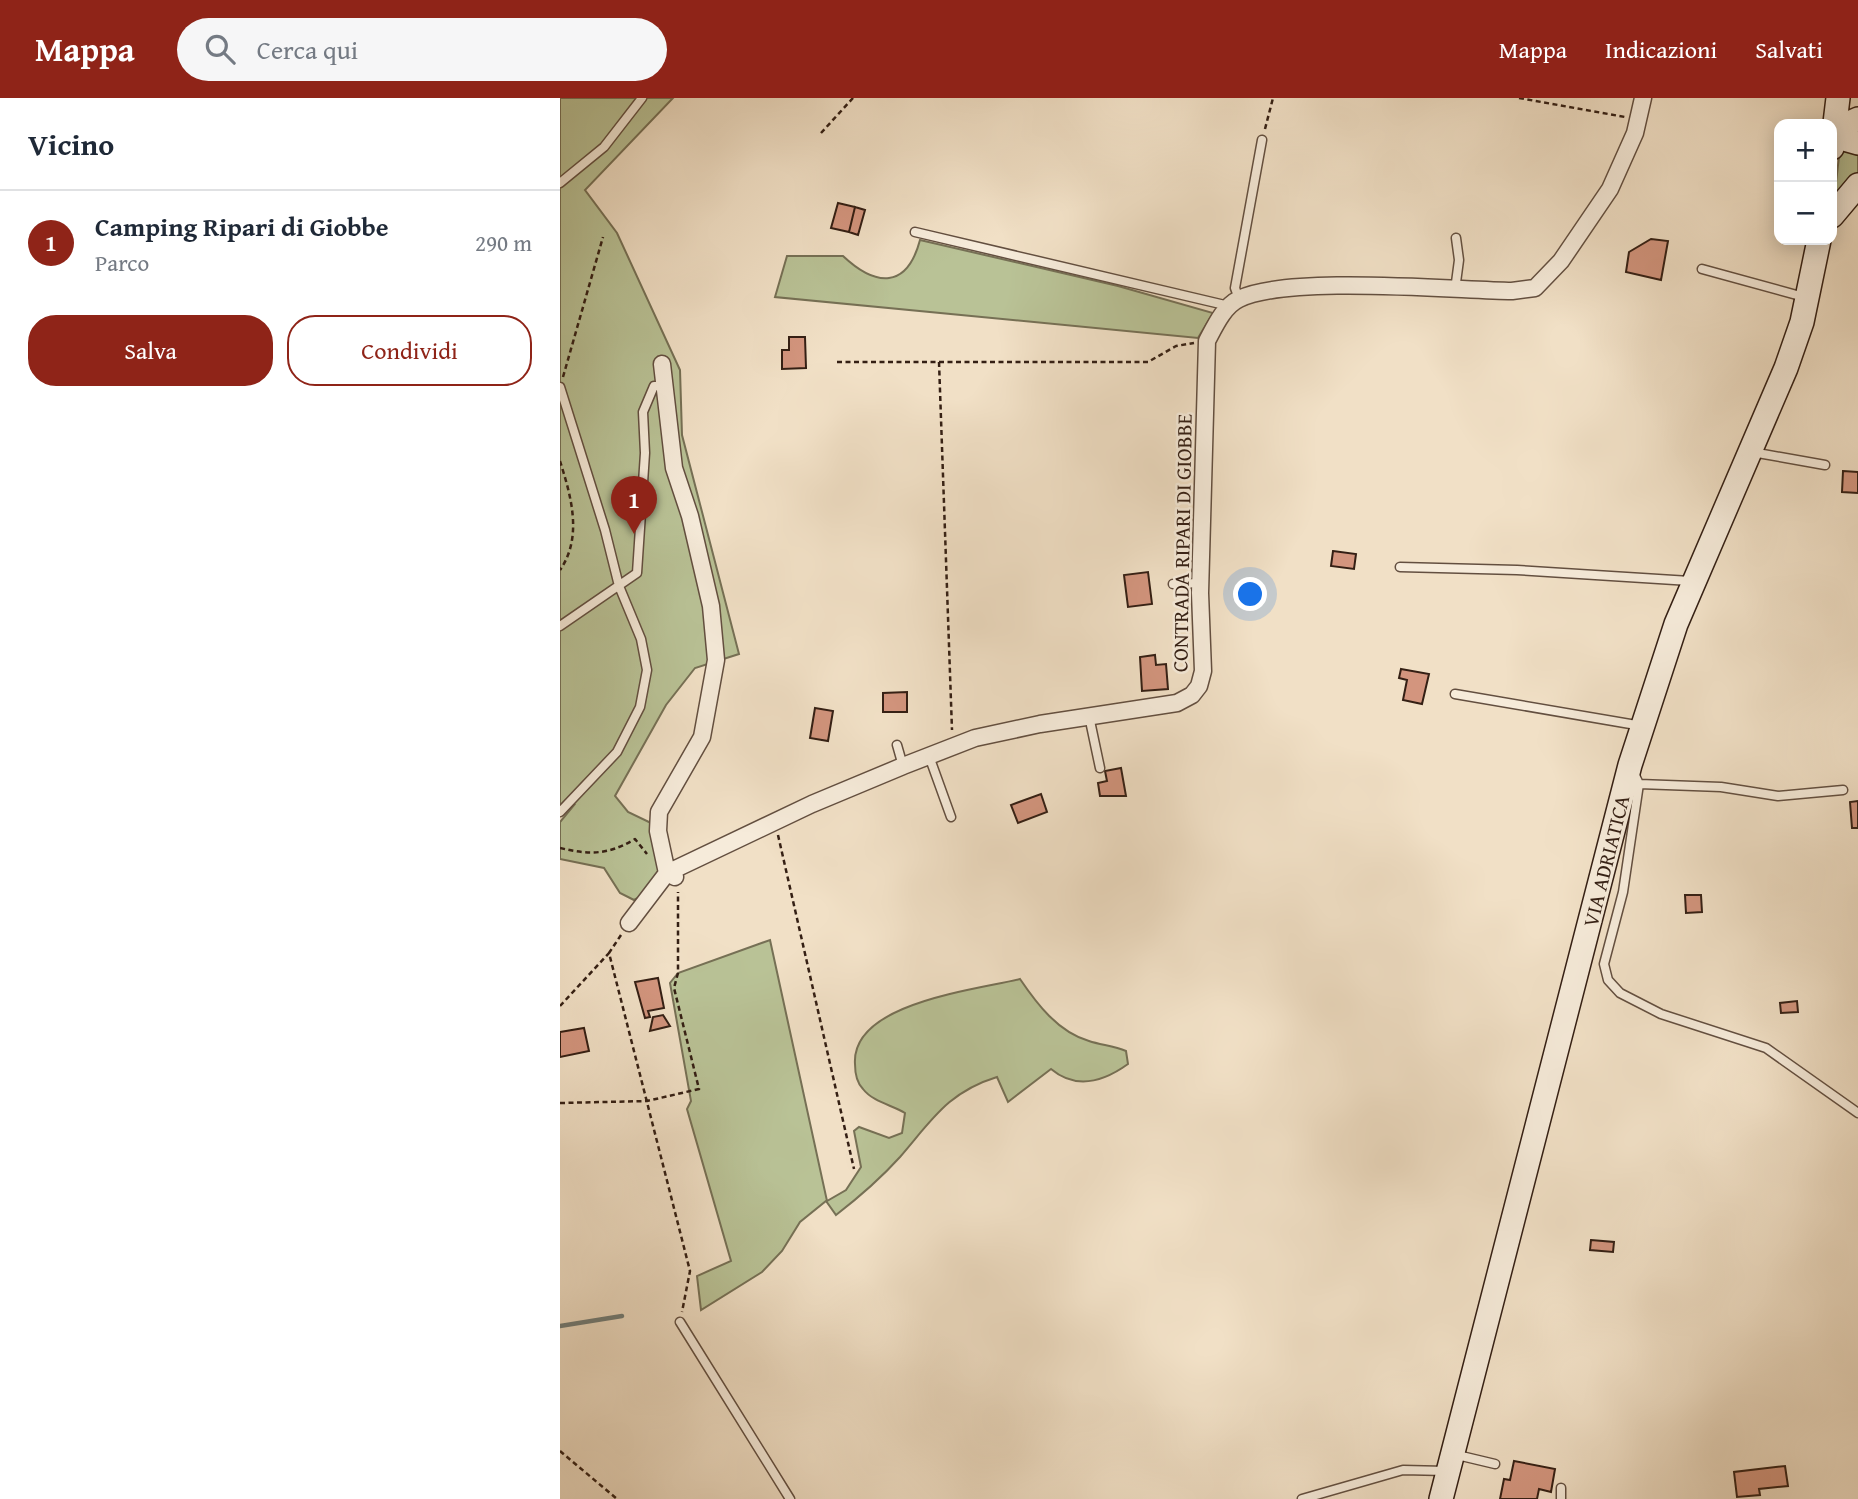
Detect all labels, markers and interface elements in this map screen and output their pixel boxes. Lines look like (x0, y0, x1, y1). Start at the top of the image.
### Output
search box (177, 18, 667, 81)
text: Mappa (35, 25, 135, 73)
icon: search (201, 30, 239, 68)
text: Cerca qui (257, 30, 358, 69)
text: Mappa (1499, 32, 1567, 67)
text: Indicazioni (1605, 32, 1717, 67)
text: Salvati (1755, 32, 1823, 67)
map controls (1774, 119, 1837, 245)
button: + (1774, 119, 1837, 182)
text: Vicino (28, 122, 114, 166)
button: − (1774, 182, 1837, 245)
text: Camping Ripari di Giobbe (95, 207, 389, 246)
text: 1 (45, 226, 57, 259)
text: 290 m (475, 226, 532, 259)
text: Parco (95, 246, 149, 279)
button: Salva (28, 315, 273, 386)
button: Condividi (287, 315, 532, 386)
street label: CONTRADA RIPARI DI GIOBBE (1164, 413, 1200, 672)
pin: 1 (611, 476, 657, 534)
your location (1233, 577, 1267, 611)
street label: VIA ADRIATICA (1575, 791, 1637, 930)

